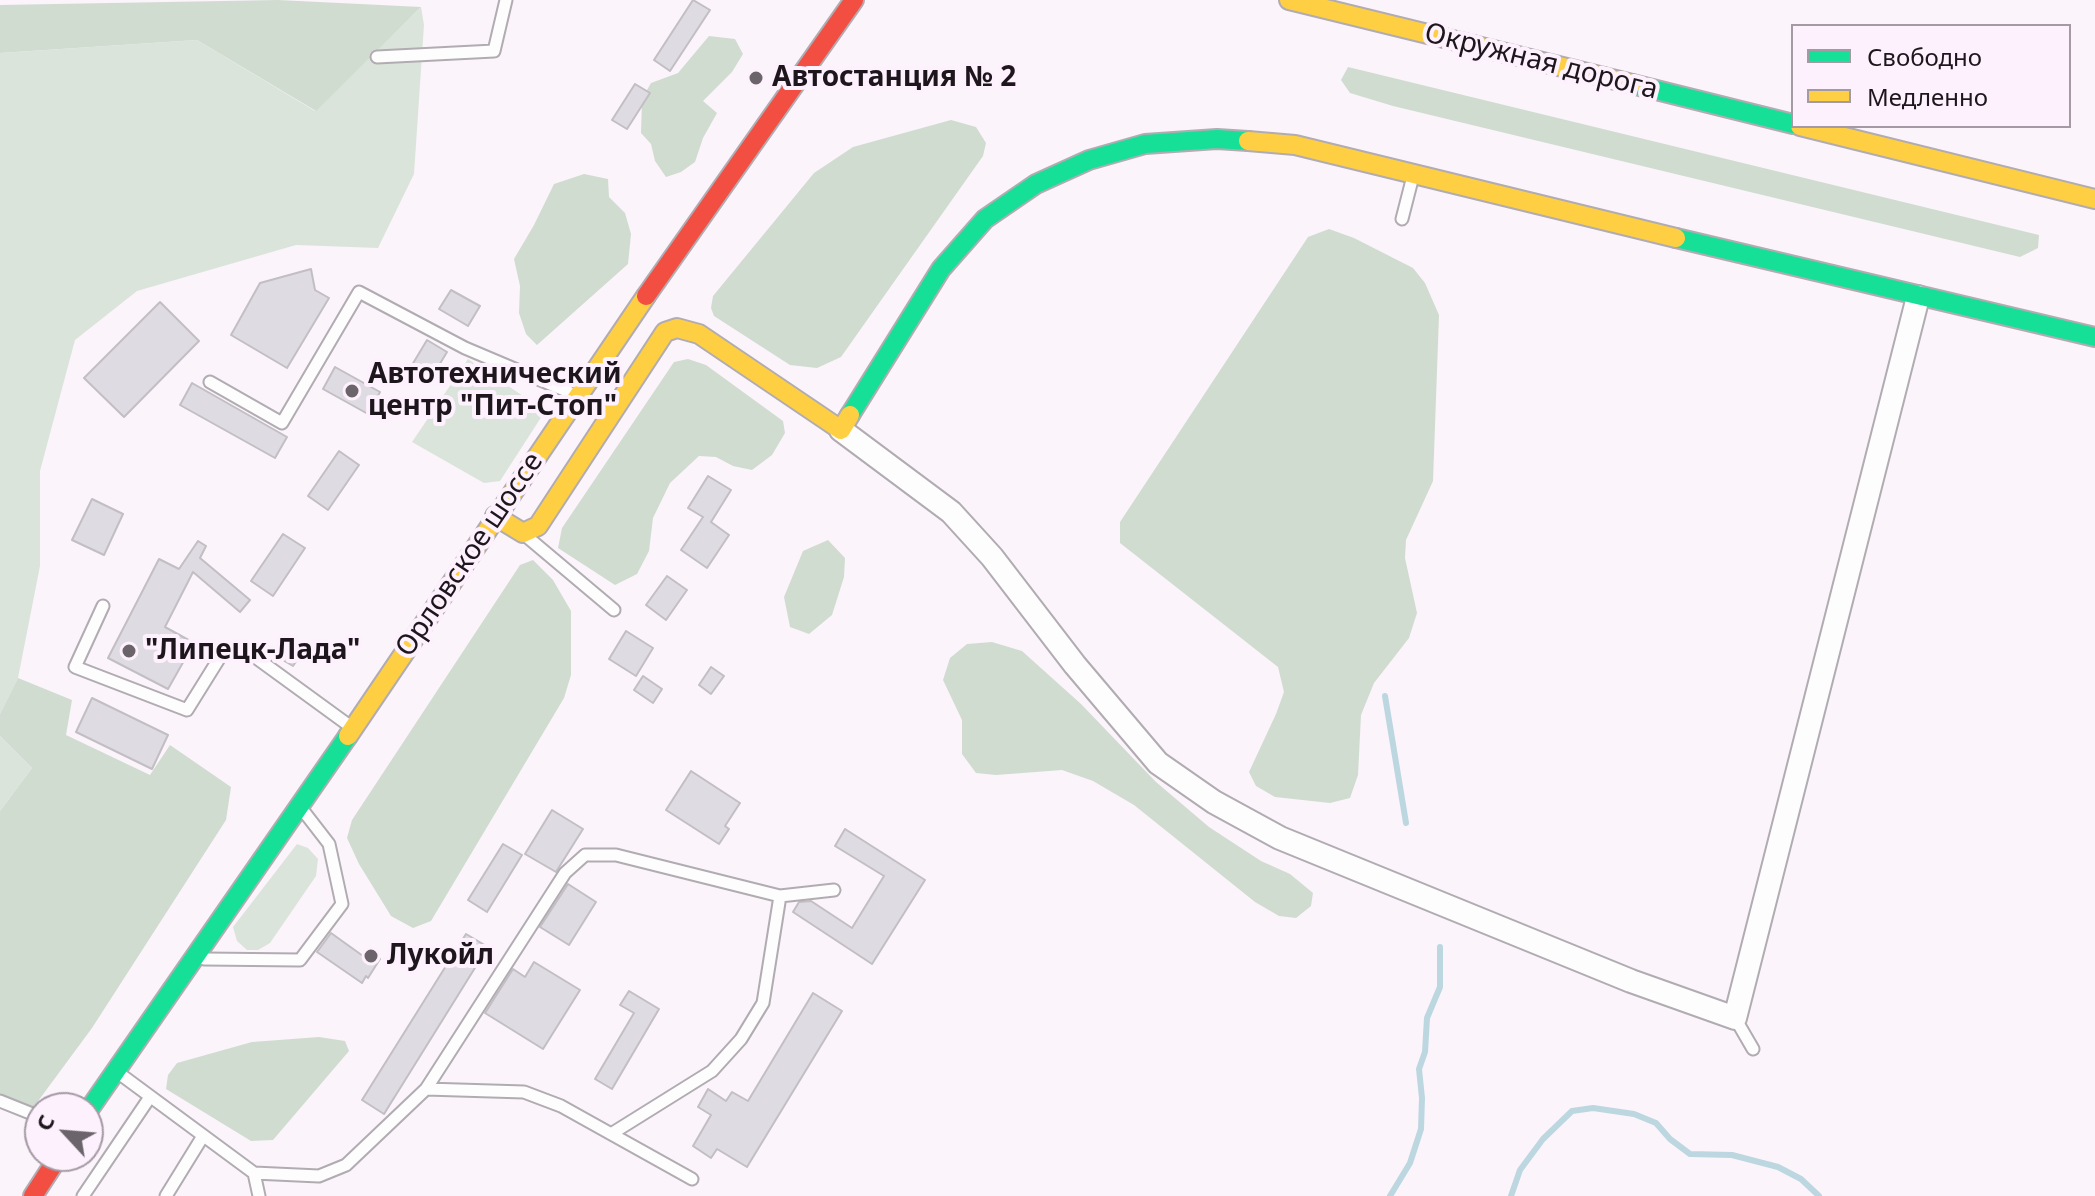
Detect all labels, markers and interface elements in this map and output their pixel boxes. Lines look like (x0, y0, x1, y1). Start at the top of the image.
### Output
street label: Окружная дорога (1421, 17, 1661, 107)
legend (1791, 24, 2071, 128)
text: Свободно (1867, 40, 1982, 73)
place label: Автостанция № 2 (772, 61, 1016, 95)
marker: Автостанция № 2 (747, 69, 765, 87)
text: Медленно (1867, 80, 1988, 113)
place label: Автотехнический центр "Пит-Стоп" (368, 358, 622, 424)
marker: Автотехнический центр "Пит-Стоп" (343, 382, 361, 400)
street label: Орловское шоссе (389, 447, 551, 663)
place label: "Липецк-Лада" (145, 634, 361, 668)
marker: "Липецк-Лада" (120, 642, 138, 660)
place label: Лукойл (387, 939, 494, 973)
marker: Лукойл (362, 947, 380, 965)
north arrow (24, 1092, 104, 1172)
text: С (28, 1109, 61, 1135)

